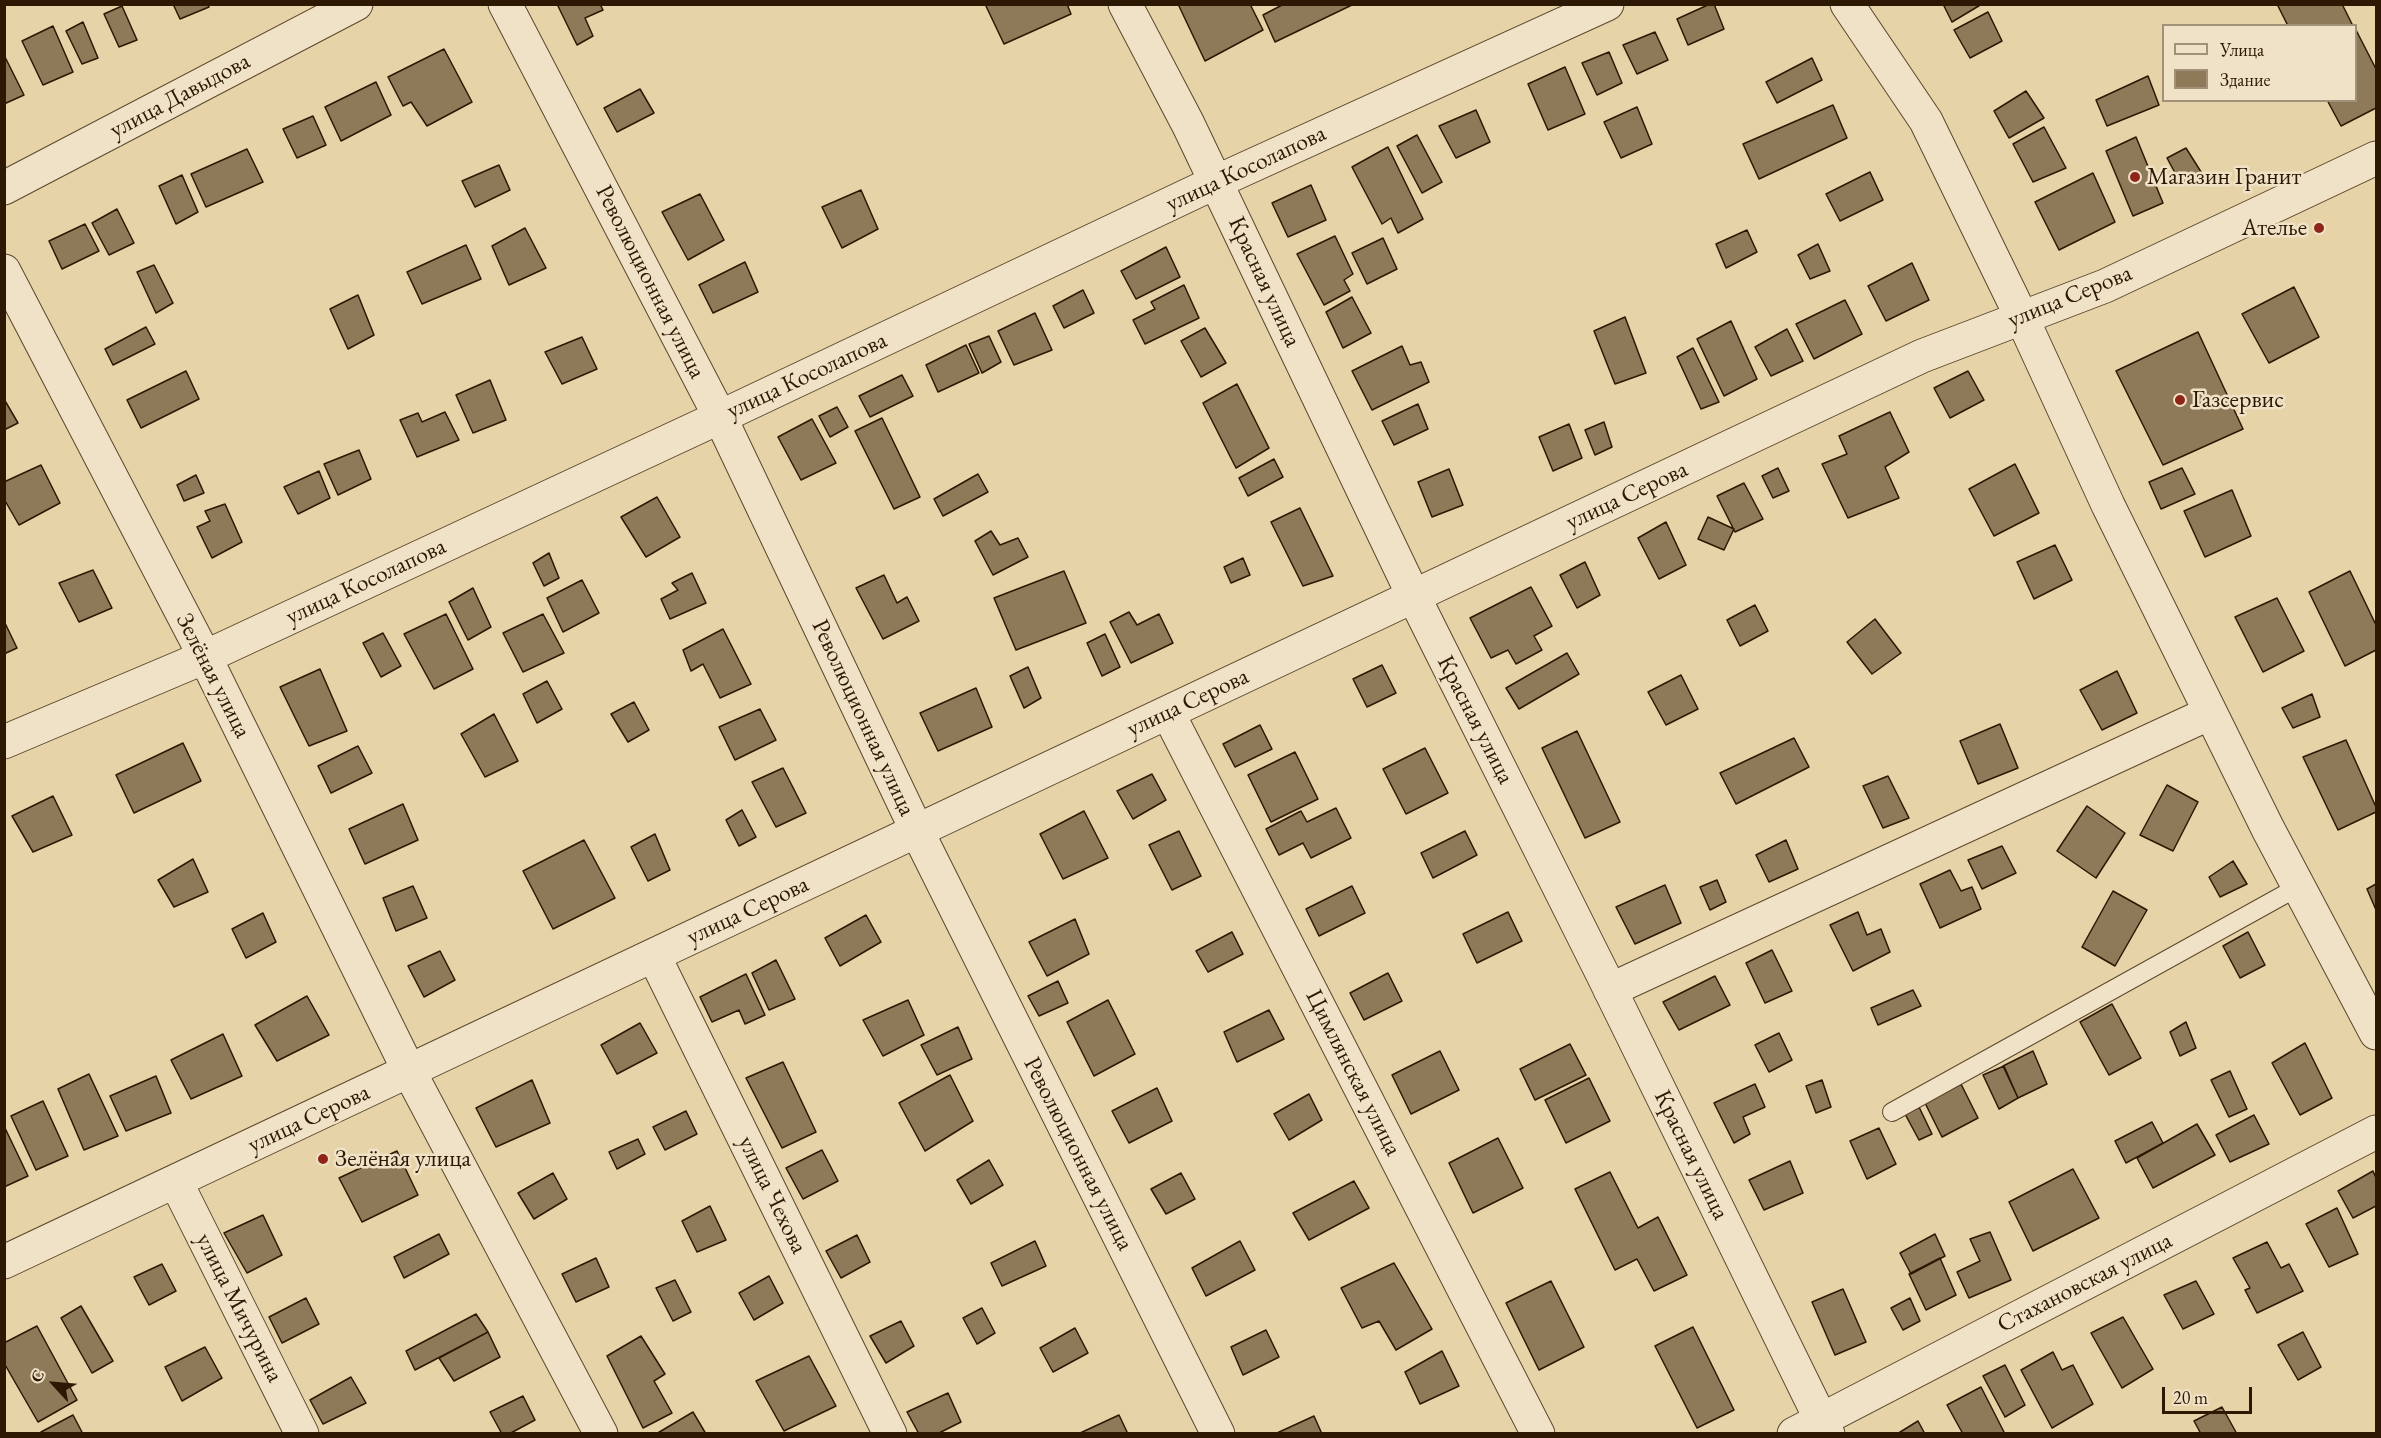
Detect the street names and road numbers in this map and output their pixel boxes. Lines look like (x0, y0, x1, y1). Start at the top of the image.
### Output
street label: улица Давыдова (105, 47, 255, 145)
street label: улица Косолапова (1161, 119, 1331, 219)
street label: Революционная улица (589, 180, 711, 384)
street label: Красная улица (1221, 212, 1307, 352)
street label: улица Серова (2004, 259, 2136, 335)
street label: улица Косолапова (722, 326, 892, 426)
street label: улица Серова (1561, 455, 1693, 537)
street label: улица Косолапова (281, 532, 451, 632)
street label: Зелёная улица (169, 609, 257, 743)
street label: Революционная улица (805, 615, 921, 821)
street label: Красная улица (1430, 651, 1520, 789)
street label: улица Серова (1122, 662, 1254, 744)
street label: улица Серова (682, 870, 814, 952)
street label: Цимлянская улица (1299, 985, 1407, 1161)
street label: Революционная улица (1017, 1052, 1139, 1256)
street label: улица Серова (243, 1078, 375, 1160)
street label: Красная улица (1647, 1086, 1735, 1224)
street label: улица Чехова (731, 1131, 813, 1259)
street label: Стахановская улица (1993, 1227, 2177, 1339)
street label: улица Мичурина (189, 1229, 289, 1387)

